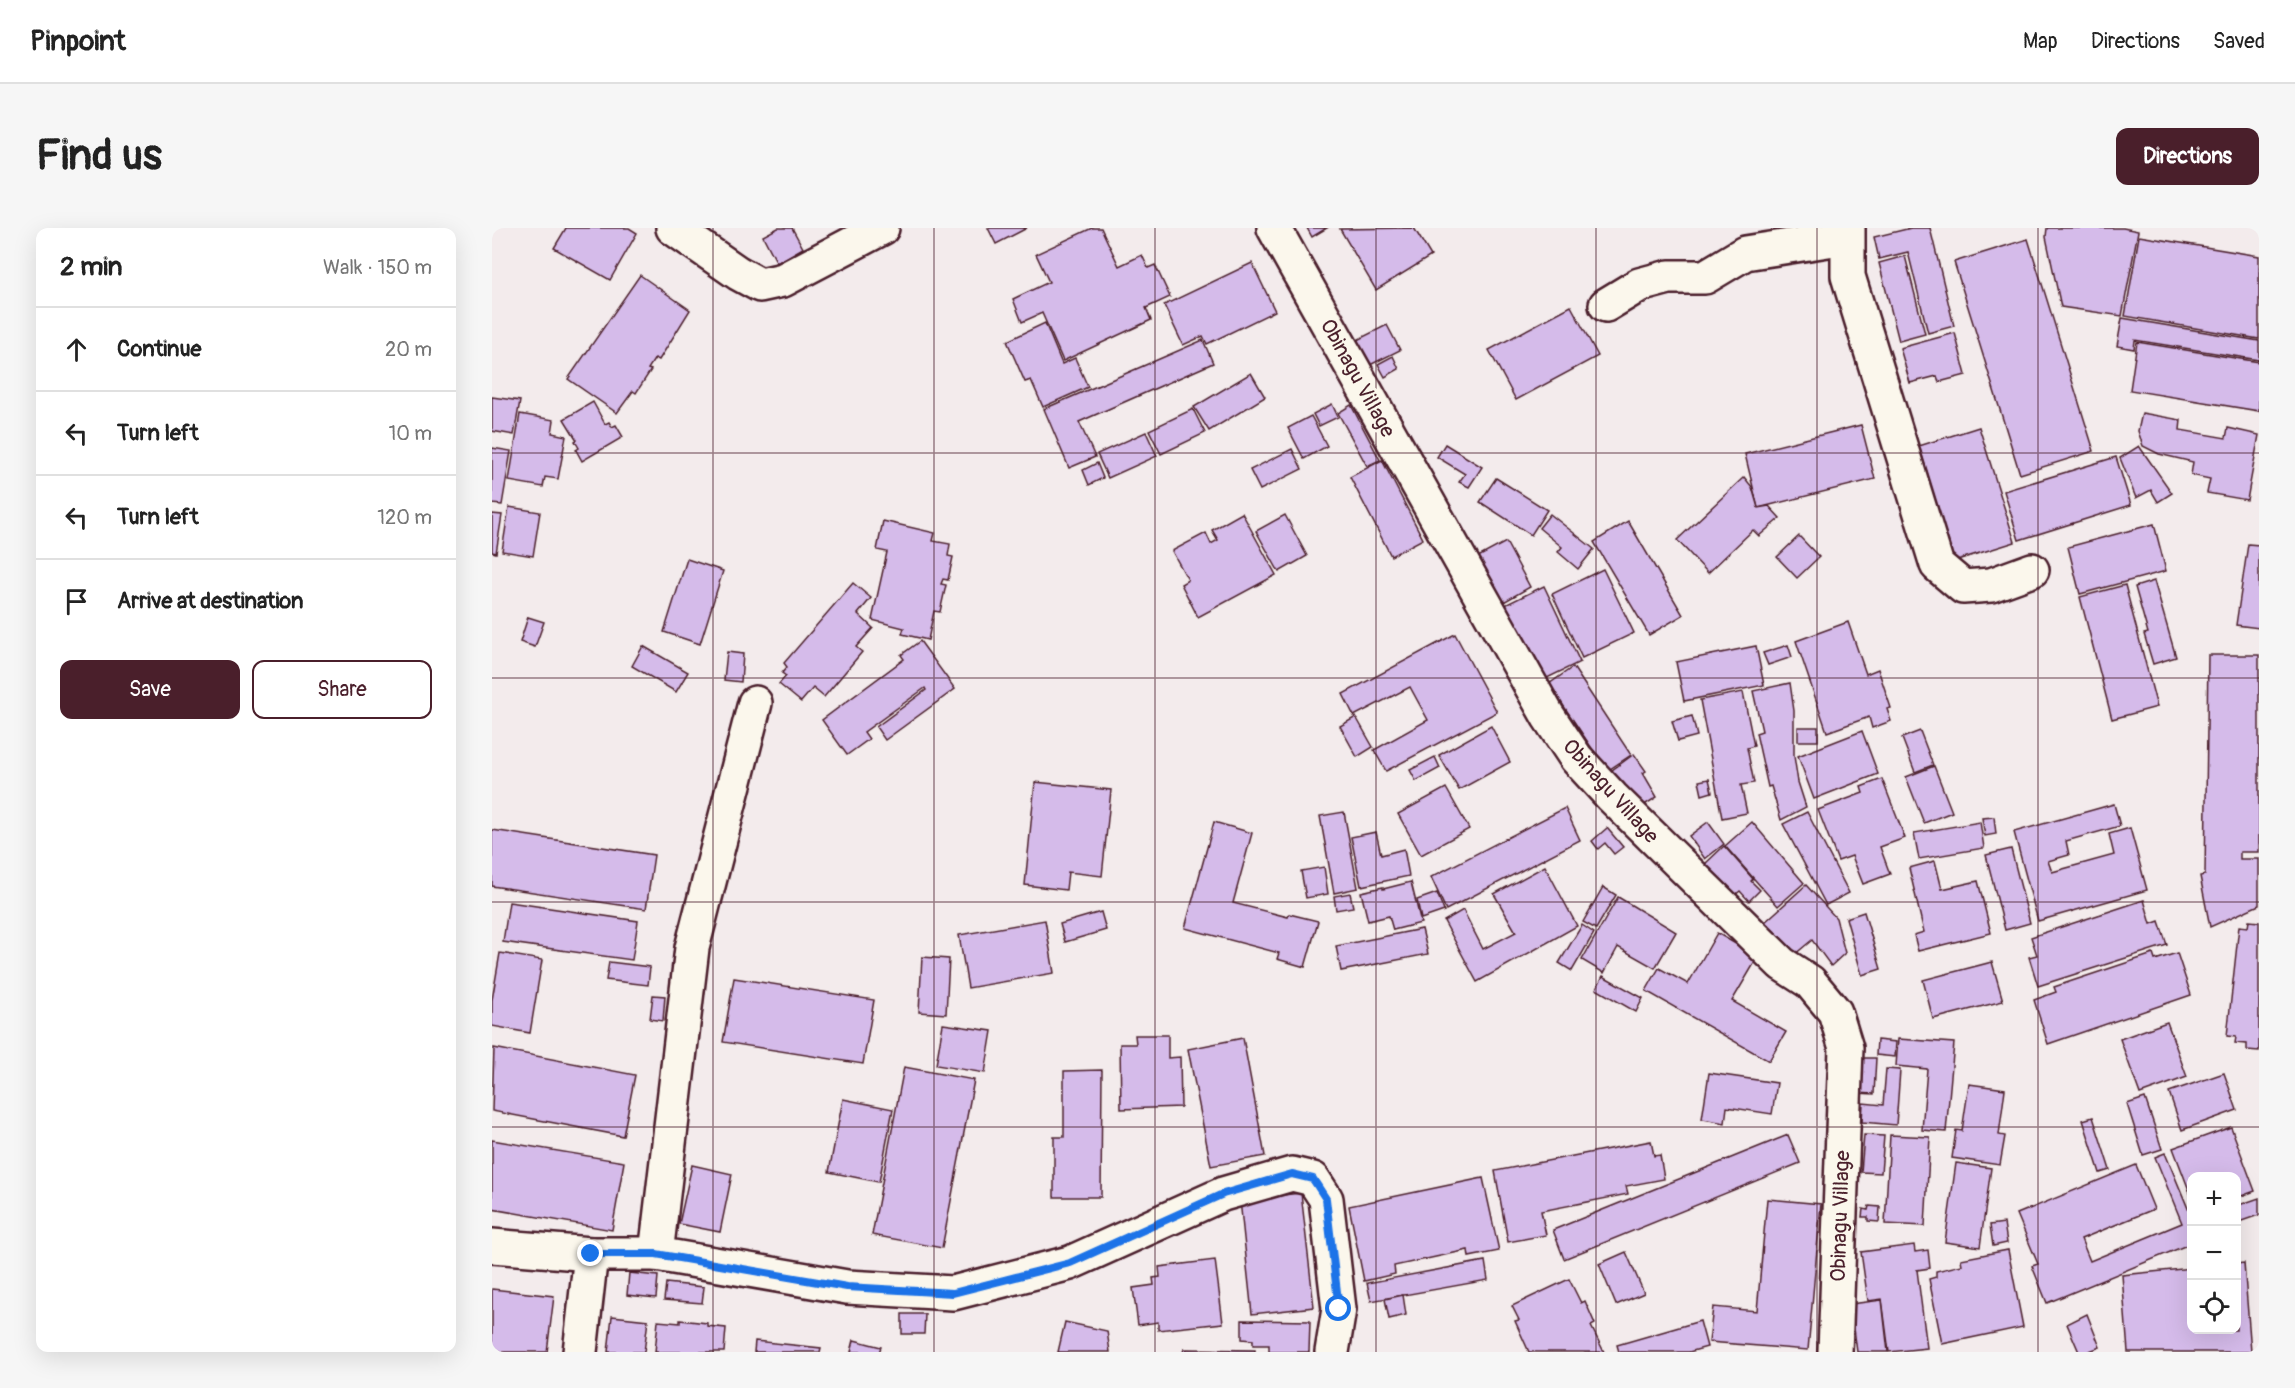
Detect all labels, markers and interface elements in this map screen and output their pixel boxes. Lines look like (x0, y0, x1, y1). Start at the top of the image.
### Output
text: Pinpoint (30, 24, 126, 59)
text: Map (2023, 28, 2058, 55)
text: Directions (2091, 28, 2180, 55)
text: Saved (2213, 28, 2265, 55)
button: Directions (2116, 128, 2259, 185)
text: Find us (36, 130, 162, 182)
text: 2 min (60, 251, 122, 283)
text: Walk · 150 m (323, 255, 432, 280)
street label: Obinagu Village (1314, 314, 1402, 443)
icon: ahead (60, 333, 93, 366)
text: Continue (117, 335, 201, 363)
text: 20 m (385, 337, 432, 362)
icon: left (60, 417, 93, 450)
text: Turn left (117, 419, 199, 447)
text: 10 m (388, 421, 432, 446)
icon: left (60, 501, 93, 534)
text: Turn left (117, 503, 199, 531)
text: 120 m (377, 505, 432, 530)
icon: arrive (60, 585, 93, 618)
text: Arrive at destination (117, 587, 303, 615)
button: Save (60, 660, 240, 719)
button: Share (252, 660, 432, 719)
street label: Obinagu Village (1557, 733, 1665, 850)
street label: Obinagu Village (1825, 1149, 1856, 1282)
map controls (2187, 1172, 2241, 1334)
button: + (2187, 1172, 2241, 1226)
button: − (2187, 1226, 2241, 1280)
route end (577, 1240, 603, 1266)
button: locate (2187, 1280, 2241, 1334)
route start (1325, 1295, 1351, 1321)

